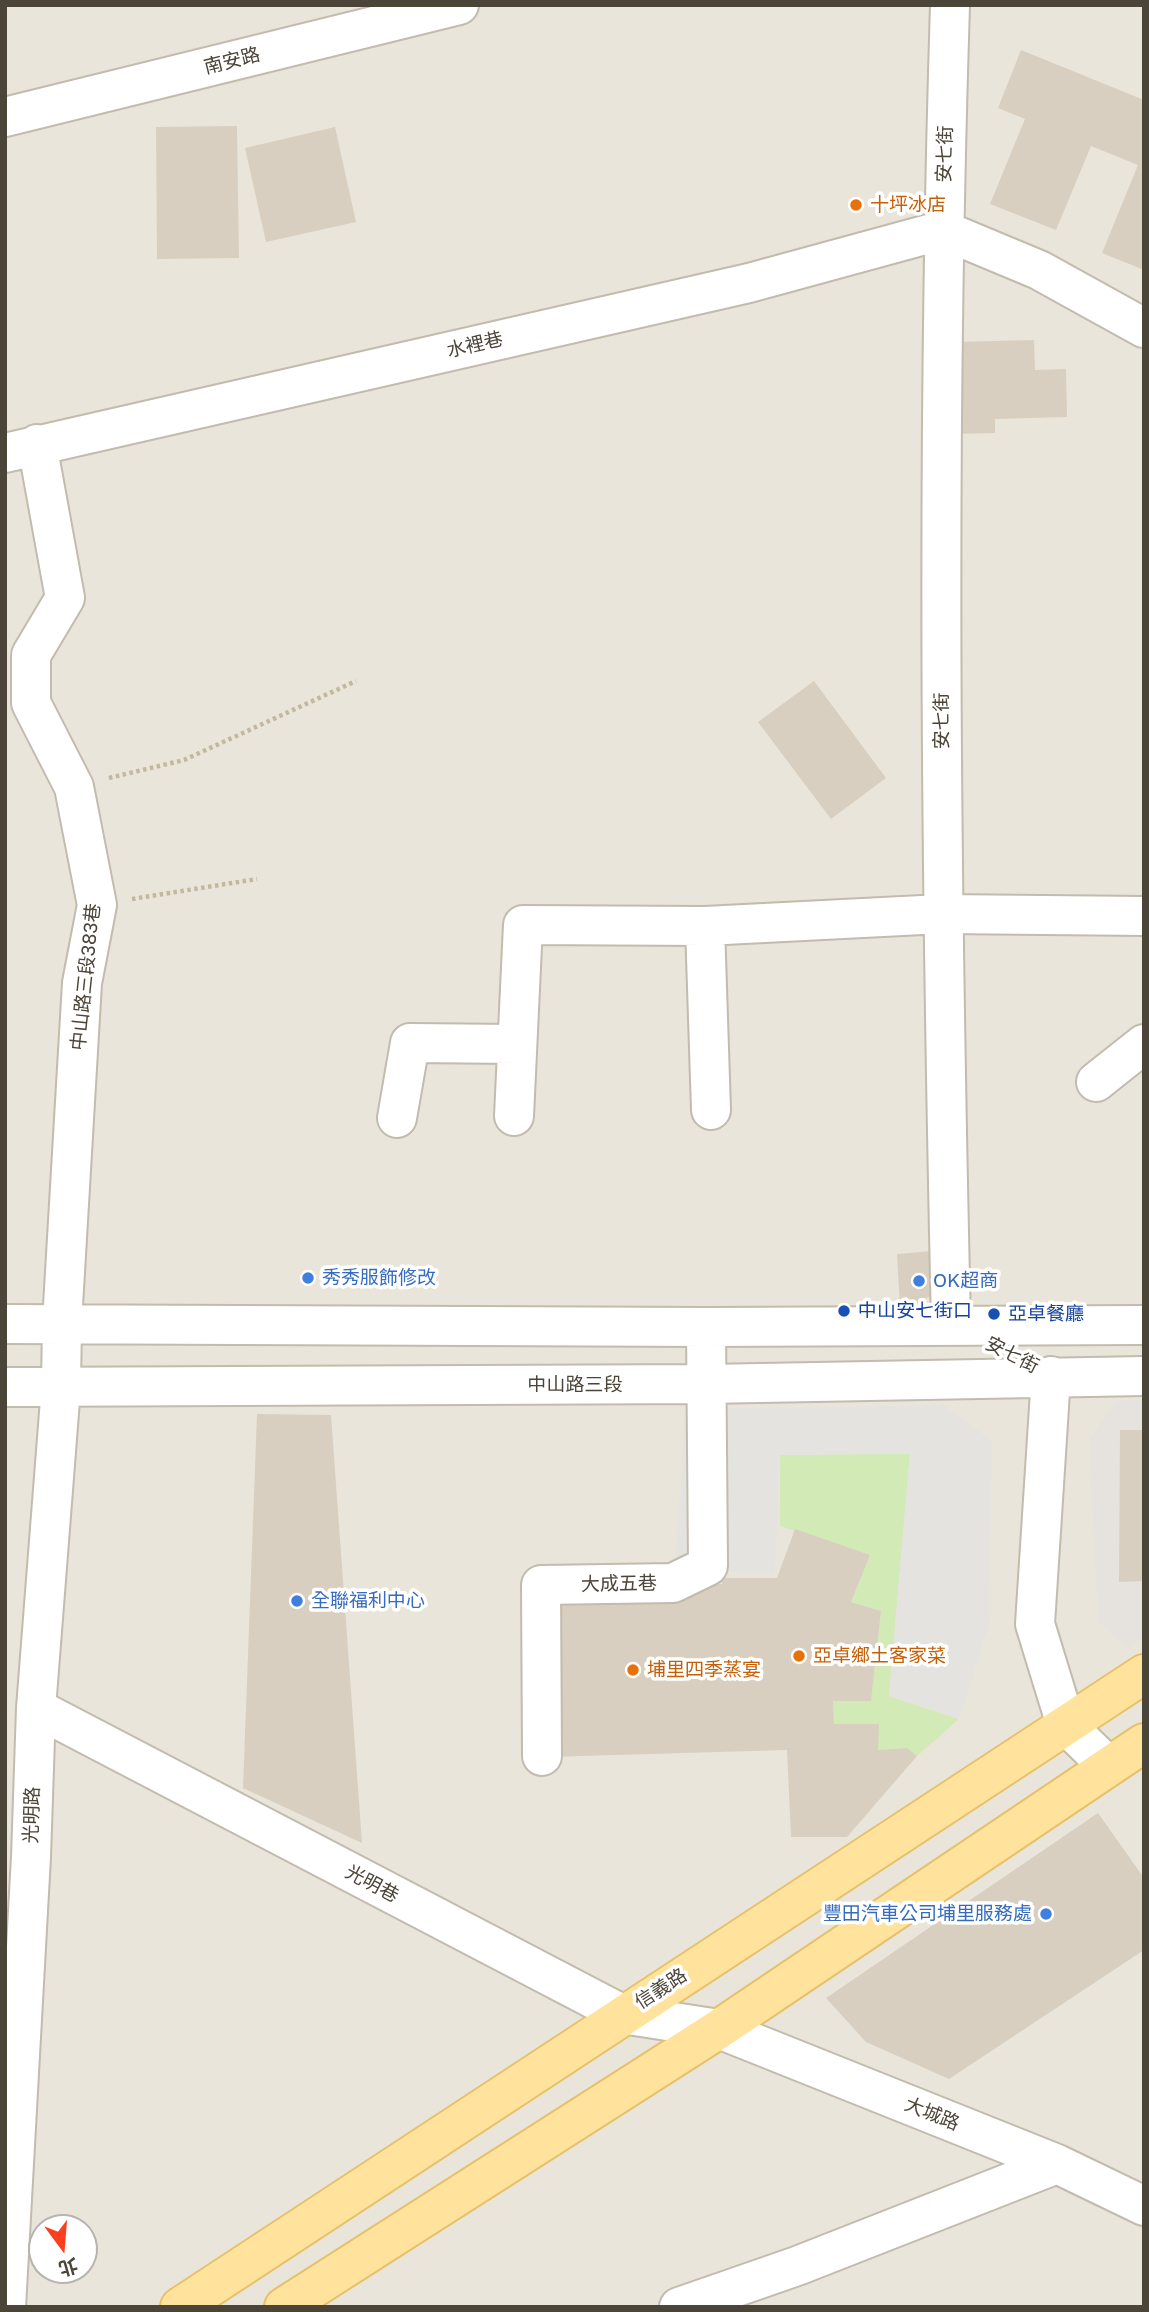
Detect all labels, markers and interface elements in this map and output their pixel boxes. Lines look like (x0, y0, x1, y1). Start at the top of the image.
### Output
street label: 南安路 (202, 43, 262, 79)
street label: 安七街 (933, 125, 957, 183)
place label: 十坪冰店 (870, 194, 946, 216)
marker: 十坪冰店 (848, 197, 864, 213)
street label: 水裡巷 (445, 327, 505, 363)
street label: 安七街 (931, 693, 953, 749)
street label: 中山路三段383巷 (67, 902, 105, 1052)
place label: 秀秀服飾修改 (322, 1267, 436, 1289)
marker: 秀秀服飾修改 (300, 1270, 316, 1286)
place label: OK超商 (933, 1270, 998, 1292)
marker: OK超商 (911, 1273, 927, 1289)
place label: 中山安七街口 (858, 1300, 972, 1322)
marker: 中山安七街口 (836, 1303, 852, 1319)
place label: 亞卓餐廳 (1008, 1303, 1084, 1325)
marker: 亞卓餐廳 (986, 1306, 1002, 1322)
street label: 安七街 (981, 1332, 1043, 1378)
street label: 中山路三段 (528, 1374, 622, 1396)
street label: 大成五巷 (581, 1572, 657, 1596)
place label: 全聯福利中心 (311, 1590, 425, 1612)
marker: 全聯福利中心 (289, 1593, 305, 1609)
place label: 亞卓鄉土客家菜 (813, 1645, 946, 1667)
marker: 亞卓鄉土客家菜 (791, 1648, 807, 1664)
place label: 埔里四季蒸宴 (647, 1659, 761, 1681)
marker: 埔里四季蒸宴 (625, 1662, 641, 1678)
street label: 光明路 (20, 1786, 44, 1844)
street label: 光明巷 (341, 1861, 403, 1907)
place label: 豐田汽車公司埔里服務處 (823, 1903, 1032, 1925)
marker: 豐田汽車公司埔里服務處 (1038, 1906, 1054, 1922)
street label: 信義路 (631, 1964, 691, 2014)
street label: 大城路 (901, 2093, 963, 2135)
north arrow (28, 2214, 98, 2284)
text: 北 (56, 2254, 81, 2281)

